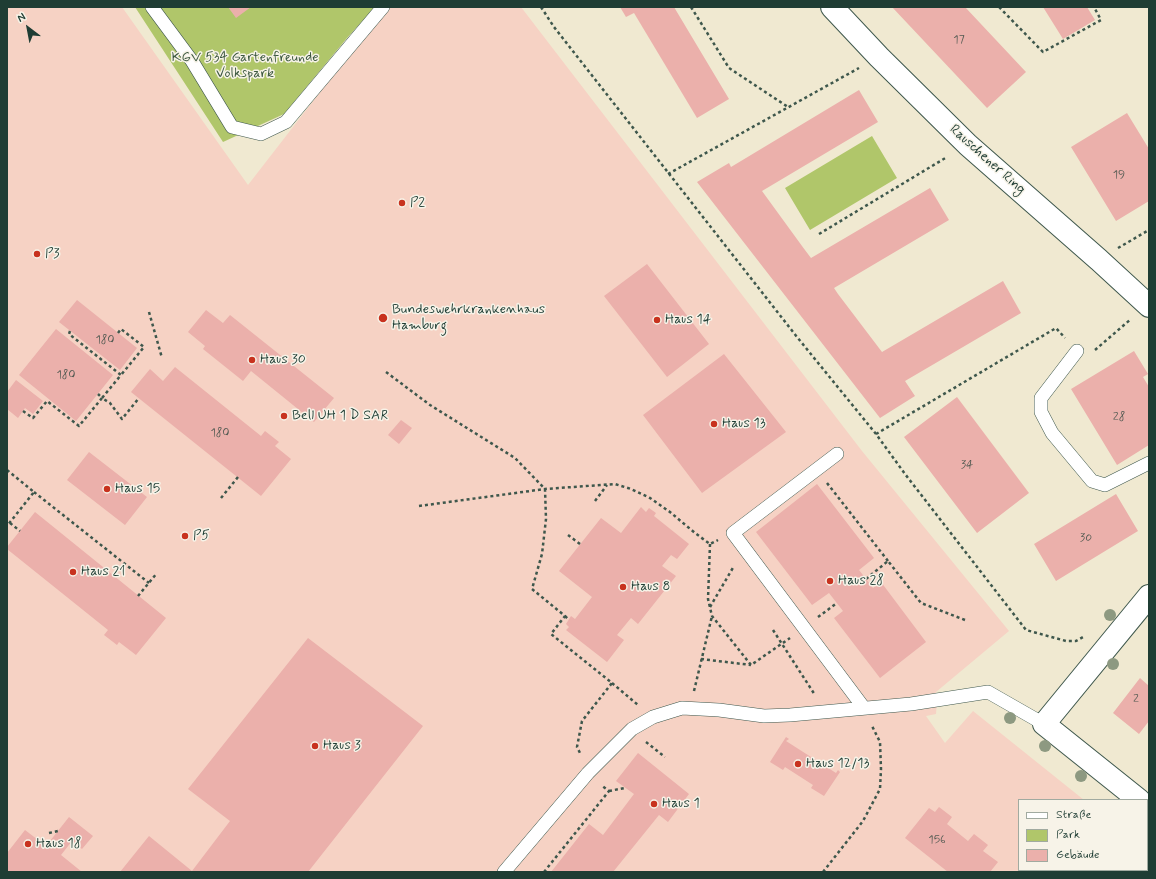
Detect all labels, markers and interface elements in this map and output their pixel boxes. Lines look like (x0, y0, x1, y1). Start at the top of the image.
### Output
north arrow (8, 8, 48, 48)
text: N (15, 10, 28, 26)
house number: 17 (953, 33, 965, 47)
park label: KGV 534 Gartenfreunde Volkspark (172, 50, 318, 82)
street label: Rauschener Ring (946, 122, 1028, 198)
house number: 19 (1113, 168, 1125, 182)
place label: P2 (410, 195, 425, 211)
marker: P2 (397, 198, 407, 208)
place label: P3 (45, 246, 60, 262)
marker: P3 (32, 249, 42, 259)
place label: Bundeswehrkrankenhaus Hamburg (392, 302, 545, 334)
marker: Bundeswehrkrankenhaus Hamburg (377, 312, 389, 324)
place label: Haus 14 (665, 312, 711, 328)
marker: Haus 14 (652, 315, 662, 325)
house number: 180 (95, 333, 115, 347)
place label: Haus 30 (260, 352, 306, 368)
marker: Haus 30 (247, 355, 257, 365)
house number: 180 (56, 368, 76, 382)
place label: Bell UH 1 D SAR (292, 408, 388, 424)
house number: 28 (1113, 410, 1125, 424)
marker: Bell UH 1 D SAR (279, 411, 289, 421)
place label: Haus 13 (722, 416, 766, 432)
marker: Haus 13 (709, 419, 719, 429)
house number: 180 (210, 426, 230, 440)
house number: 34 (961, 458, 973, 472)
place label: Haus 15 (115, 481, 160, 497)
marker: Haus 15 (102, 484, 112, 494)
place label: P5 (193, 528, 210, 544)
marker: P5 (180, 531, 190, 541)
house number: 30 (1080, 531, 1092, 545)
place label: Haus 21 (81, 564, 125, 580)
marker: Haus 21 (68, 567, 78, 577)
place label: Haus 28 (838, 573, 884, 589)
marker: Haus 28 (825, 576, 835, 586)
place label: Haus 8 (631, 579, 670, 595)
marker: Haus 8 (618, 582, 628, 592)
house number: 2 (1133, 692, 1139, 706)
place label: Haus 3 (323, 738, 361, 754)
marker: Haus 3 (310, 741, 320, 751)
place label: Haus 12/13 (806, 756, 869, 772)
marker: Haus 12/13 (793, 759, 803, 769)
place label: Haus 1 (662, 796, 700, 812)
marker: Haus 1 (649, 799, 659, 809)
legend (1018, 799, 1148, 871)
text: Straße (1056, 807, 1091, 823)
text: Park (1056, 827, 1080, 843)
house number: 156 (928, 833, 946, 847)
place label: Haus 18 (36, 836, 81, 852)
marker: Haus 18 (23, 839, 33, 849)
text: Gebäude (1056, 847, 1099, 863)

